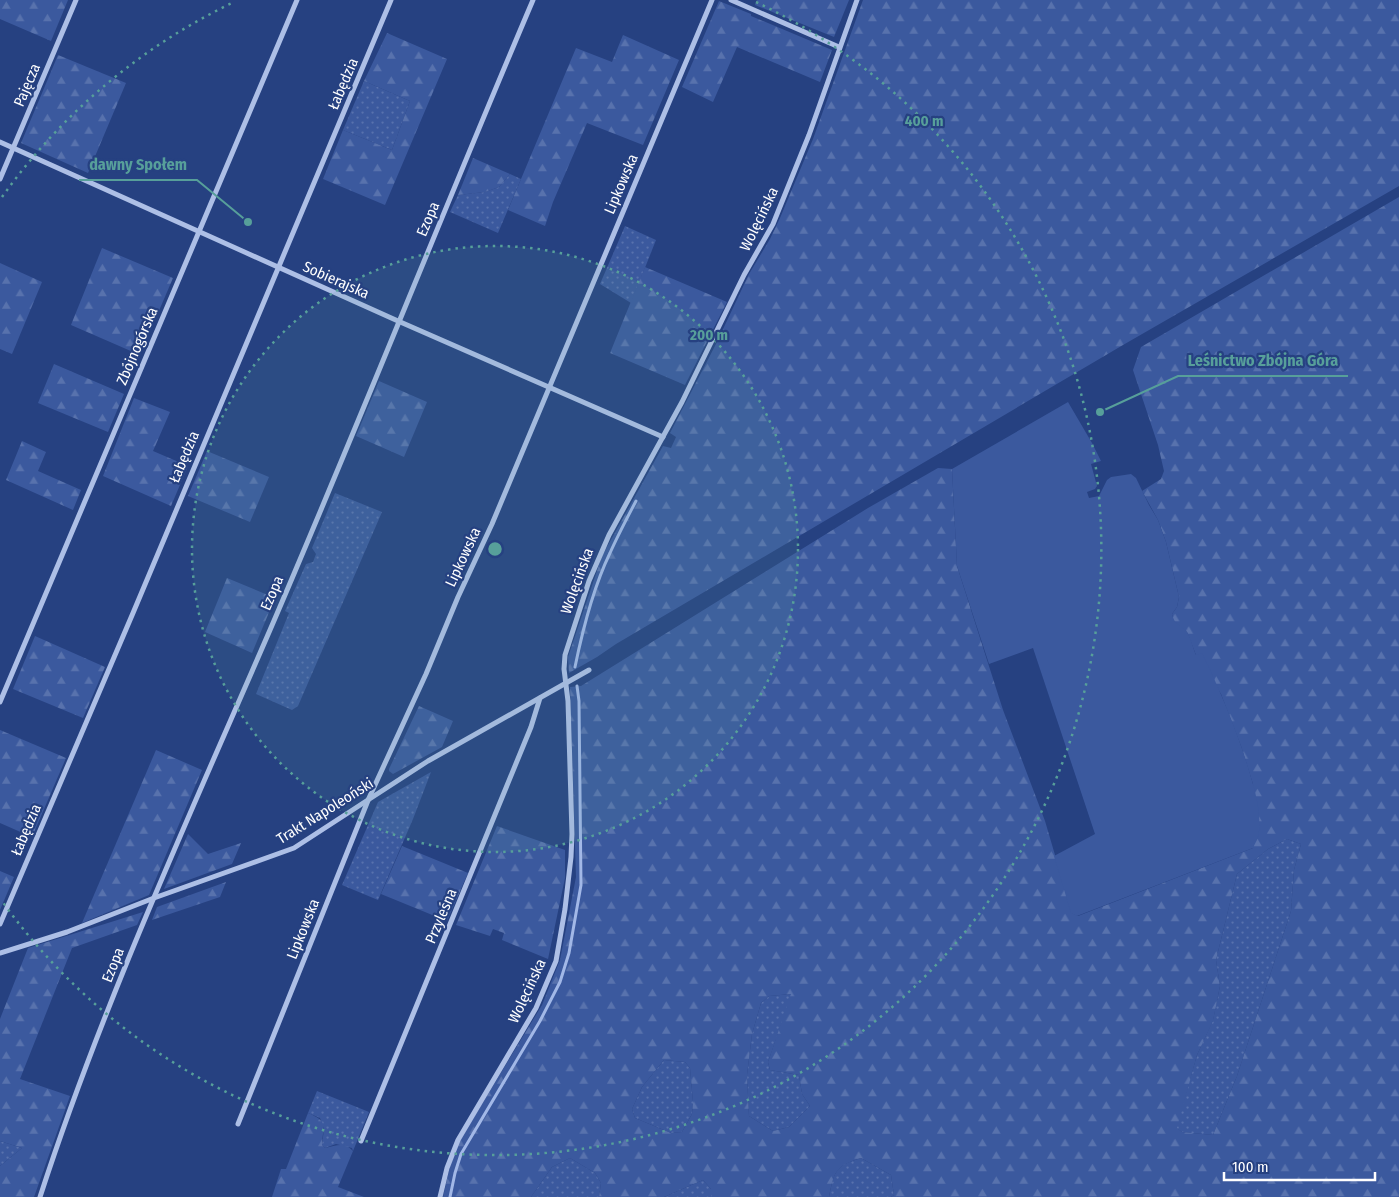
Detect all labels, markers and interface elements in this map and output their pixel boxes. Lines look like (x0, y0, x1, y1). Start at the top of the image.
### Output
street label: Łabędzia (324, 55, 362, 113)
street label: Pajęcza (10, 61, 44, 109)
text: 400 m (905, 112, 943, 130)
callout: dawny Społem (79, 149, 197, 180)
street label: Lipkowska (600, 151, 642, 217)
text: dawny Społem (89, 155, 187, 174)
street label: Wolęcińska (736, 184, 782, 254)
street label: Ezopa (413, 199, 443, 239)
street label: Sobierajska (300, 257, 372, 303)
street label: Zbójnogórska (113, 304, 161, 388)
text: 200 m (689, 326, 728, 344)
callout: Leśnictwo Zbójna Góra (1178, 345, 1348, 376)
text: Leśnictwo Zbójna Góra (1188, 351, 1338, 370)
street label: Łabędzia (165, 428, 203, 486)
street label: Lipkowska (441, 524, 485, 590)
centre of rings (486, 540, 504, 558)
street label: Wolęcińska (557, 546, 597, 616)
street label: Ezopa (257, 573, 287, 613)
street label: Trakt Napoleoński (273, 774, 377, 848)
street label: Łabędzia (7, 801, 45, 859)
street label: Przyleśna (421, 886, 461, 946)
street label: Lipkowska (283, 896, 323, 962)
street label: Ezopa (98, 945, 128, 985)
street label: Wolęcińska (504, 956, 550, 1026)
scale bar (1224, 1150, 1375, 1182)
text: 100 m (1232, 1158, 1269, 1176)

